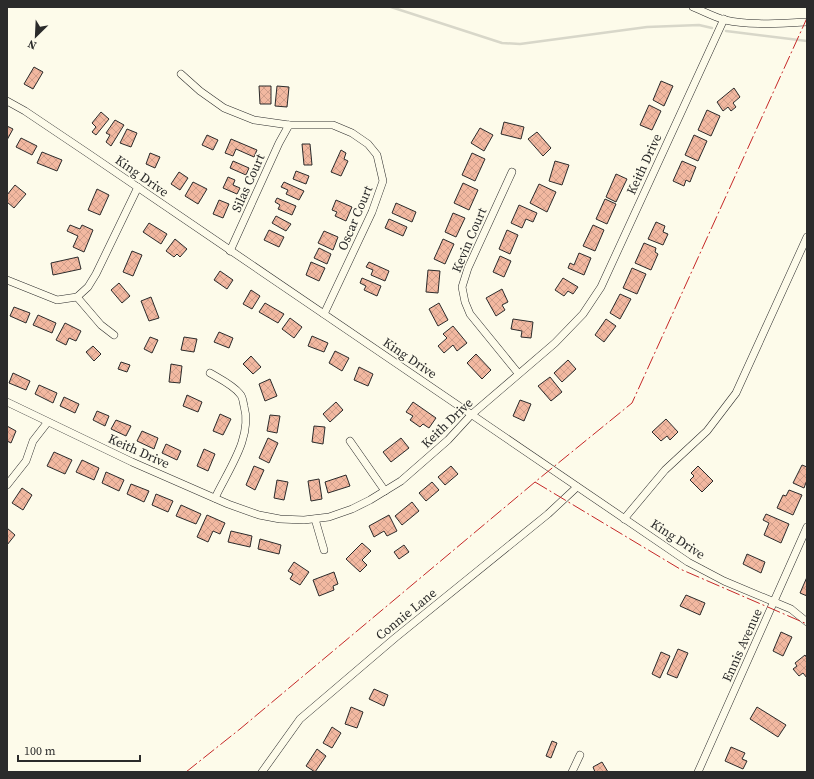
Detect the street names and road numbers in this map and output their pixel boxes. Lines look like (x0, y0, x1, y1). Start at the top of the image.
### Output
street label: Keith Drive (622, 130, 666, 197)
street label: Silas Court (228, 150, 269, 215)
street label: King Drive (112, 151, 172, 201)
street label: Oscar Court (334, 182, 377, 253)
street label: Kevin Court (448, 204, 491, 275)
street label: King Drive (380, 334, 441, 382)
street label: Keith Drive (418, 394, 477, 452)
street label: Keith Drive (106, 430, 173, 472)
street label: King Drive (648, 515, 709, 563)
street label: Connie Lane (372, 584, 440, 644)
street label: Ennis Avenue (718, 605, 766, 684)

